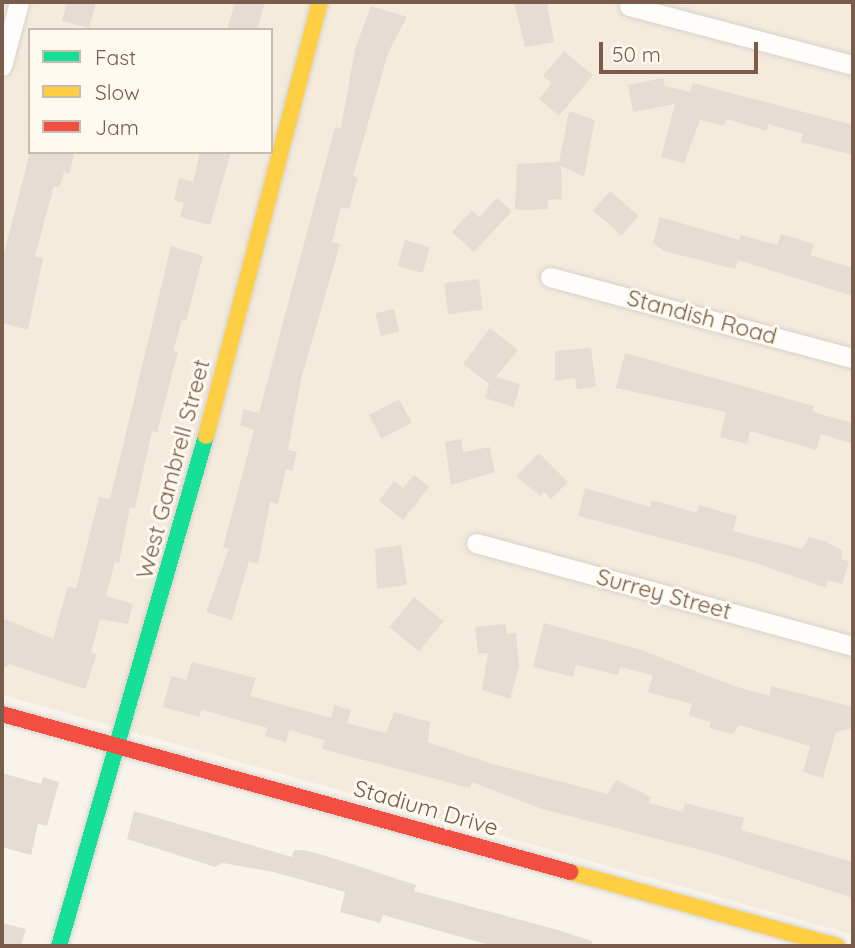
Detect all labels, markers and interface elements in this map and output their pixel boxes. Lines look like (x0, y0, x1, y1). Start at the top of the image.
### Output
legend (28, 28, 273, 154)
scale bar (603, 28, 762, 72)
text: 50 m (612, 41, 661, 67)
text: Fast (95, 44, 136, 70)
text: Slow (95, 79, 140, 105)
text: Jam (95, 114, 139, 140)
street label: Standish Road (624, 284, 780, 350)
street label: West Gambrell Street (130, 356, 216, 582)
street label: Surrey Street (594, 563, 734, 625)
street label: Stadium Drive (350, 774, 502, 842)

